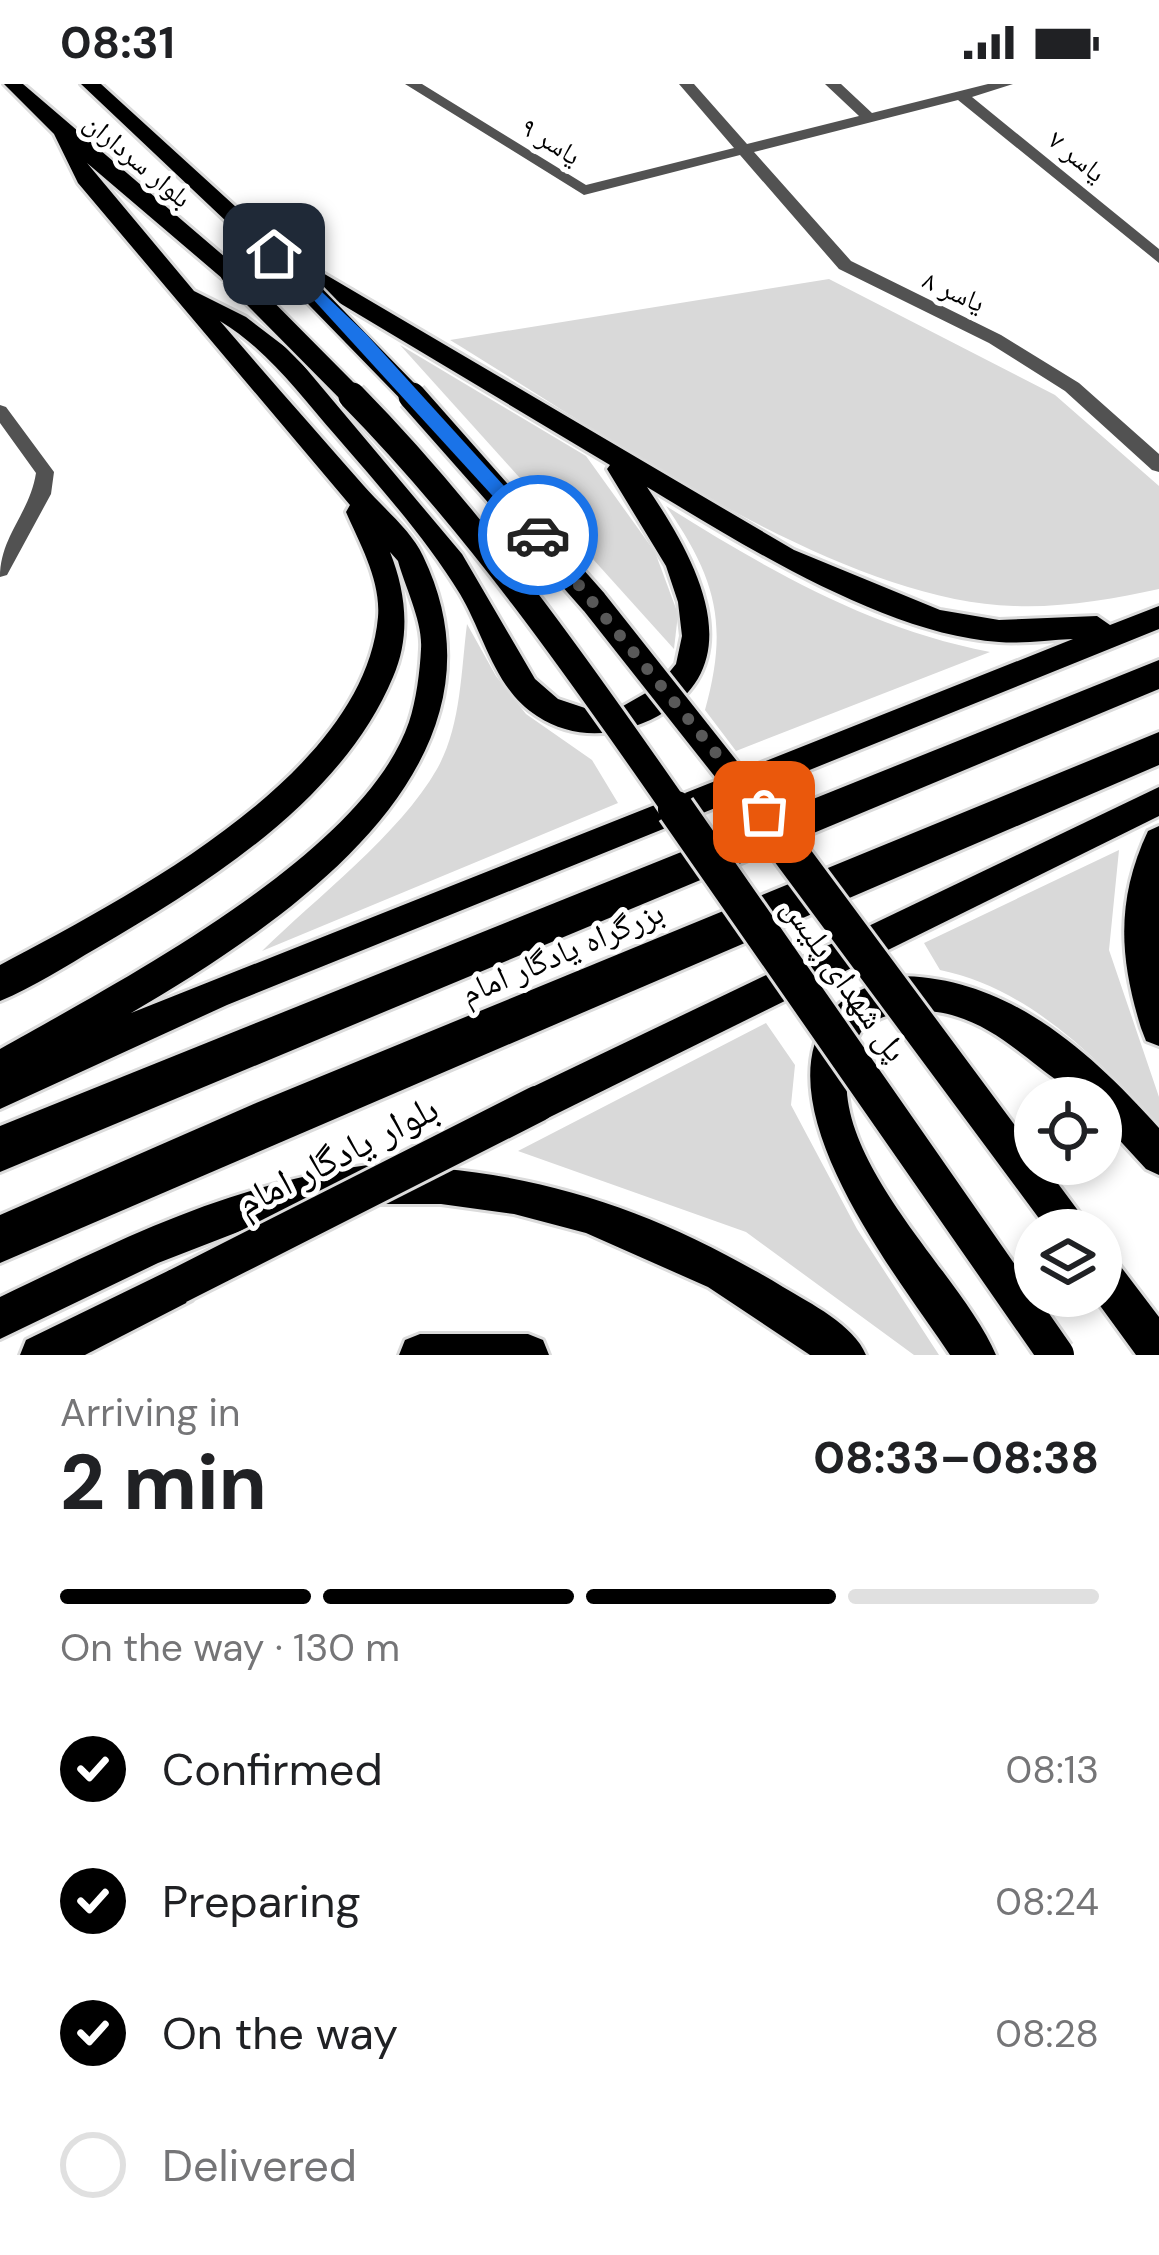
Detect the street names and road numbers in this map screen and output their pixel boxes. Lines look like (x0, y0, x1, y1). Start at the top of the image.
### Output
street label: بلوار سرداران (77, 105, 199, 215)
street label: یاسر ۹ (515, 109, 587, 173)
street label: یاسر ۷ (1041, 122, 1113, 190)
street label: یاسر ۸ (918, 262, 990, 320)
street label: پل شهدای پلیس (772, 888, 918, 1070)
street label: بزرگراه یادگار امام (454, 890, 670, 1014)
street label: بلوار یادگار امام (227, 1082, 447, 1229)

